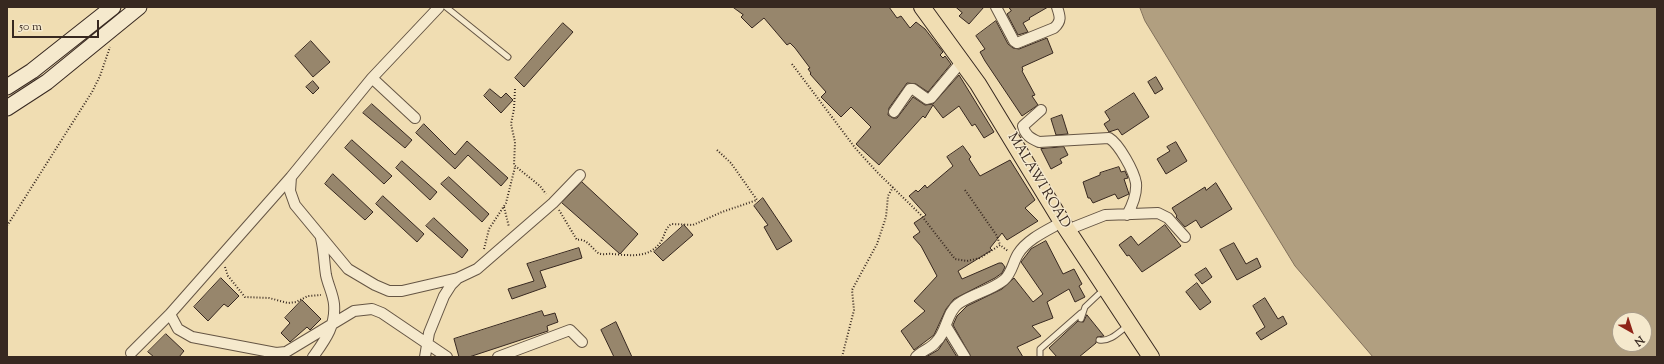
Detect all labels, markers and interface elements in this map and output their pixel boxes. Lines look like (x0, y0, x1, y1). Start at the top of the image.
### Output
scale bar (14, 12, 101, 38)
text: 50 m (19, 18, 42, 36)
street label: MALAWI ROAD (1003, 130, 1073, 232)
north arrow (1612, 312, 1652, 352)
text: N (1630, 332, 1647, 350)

